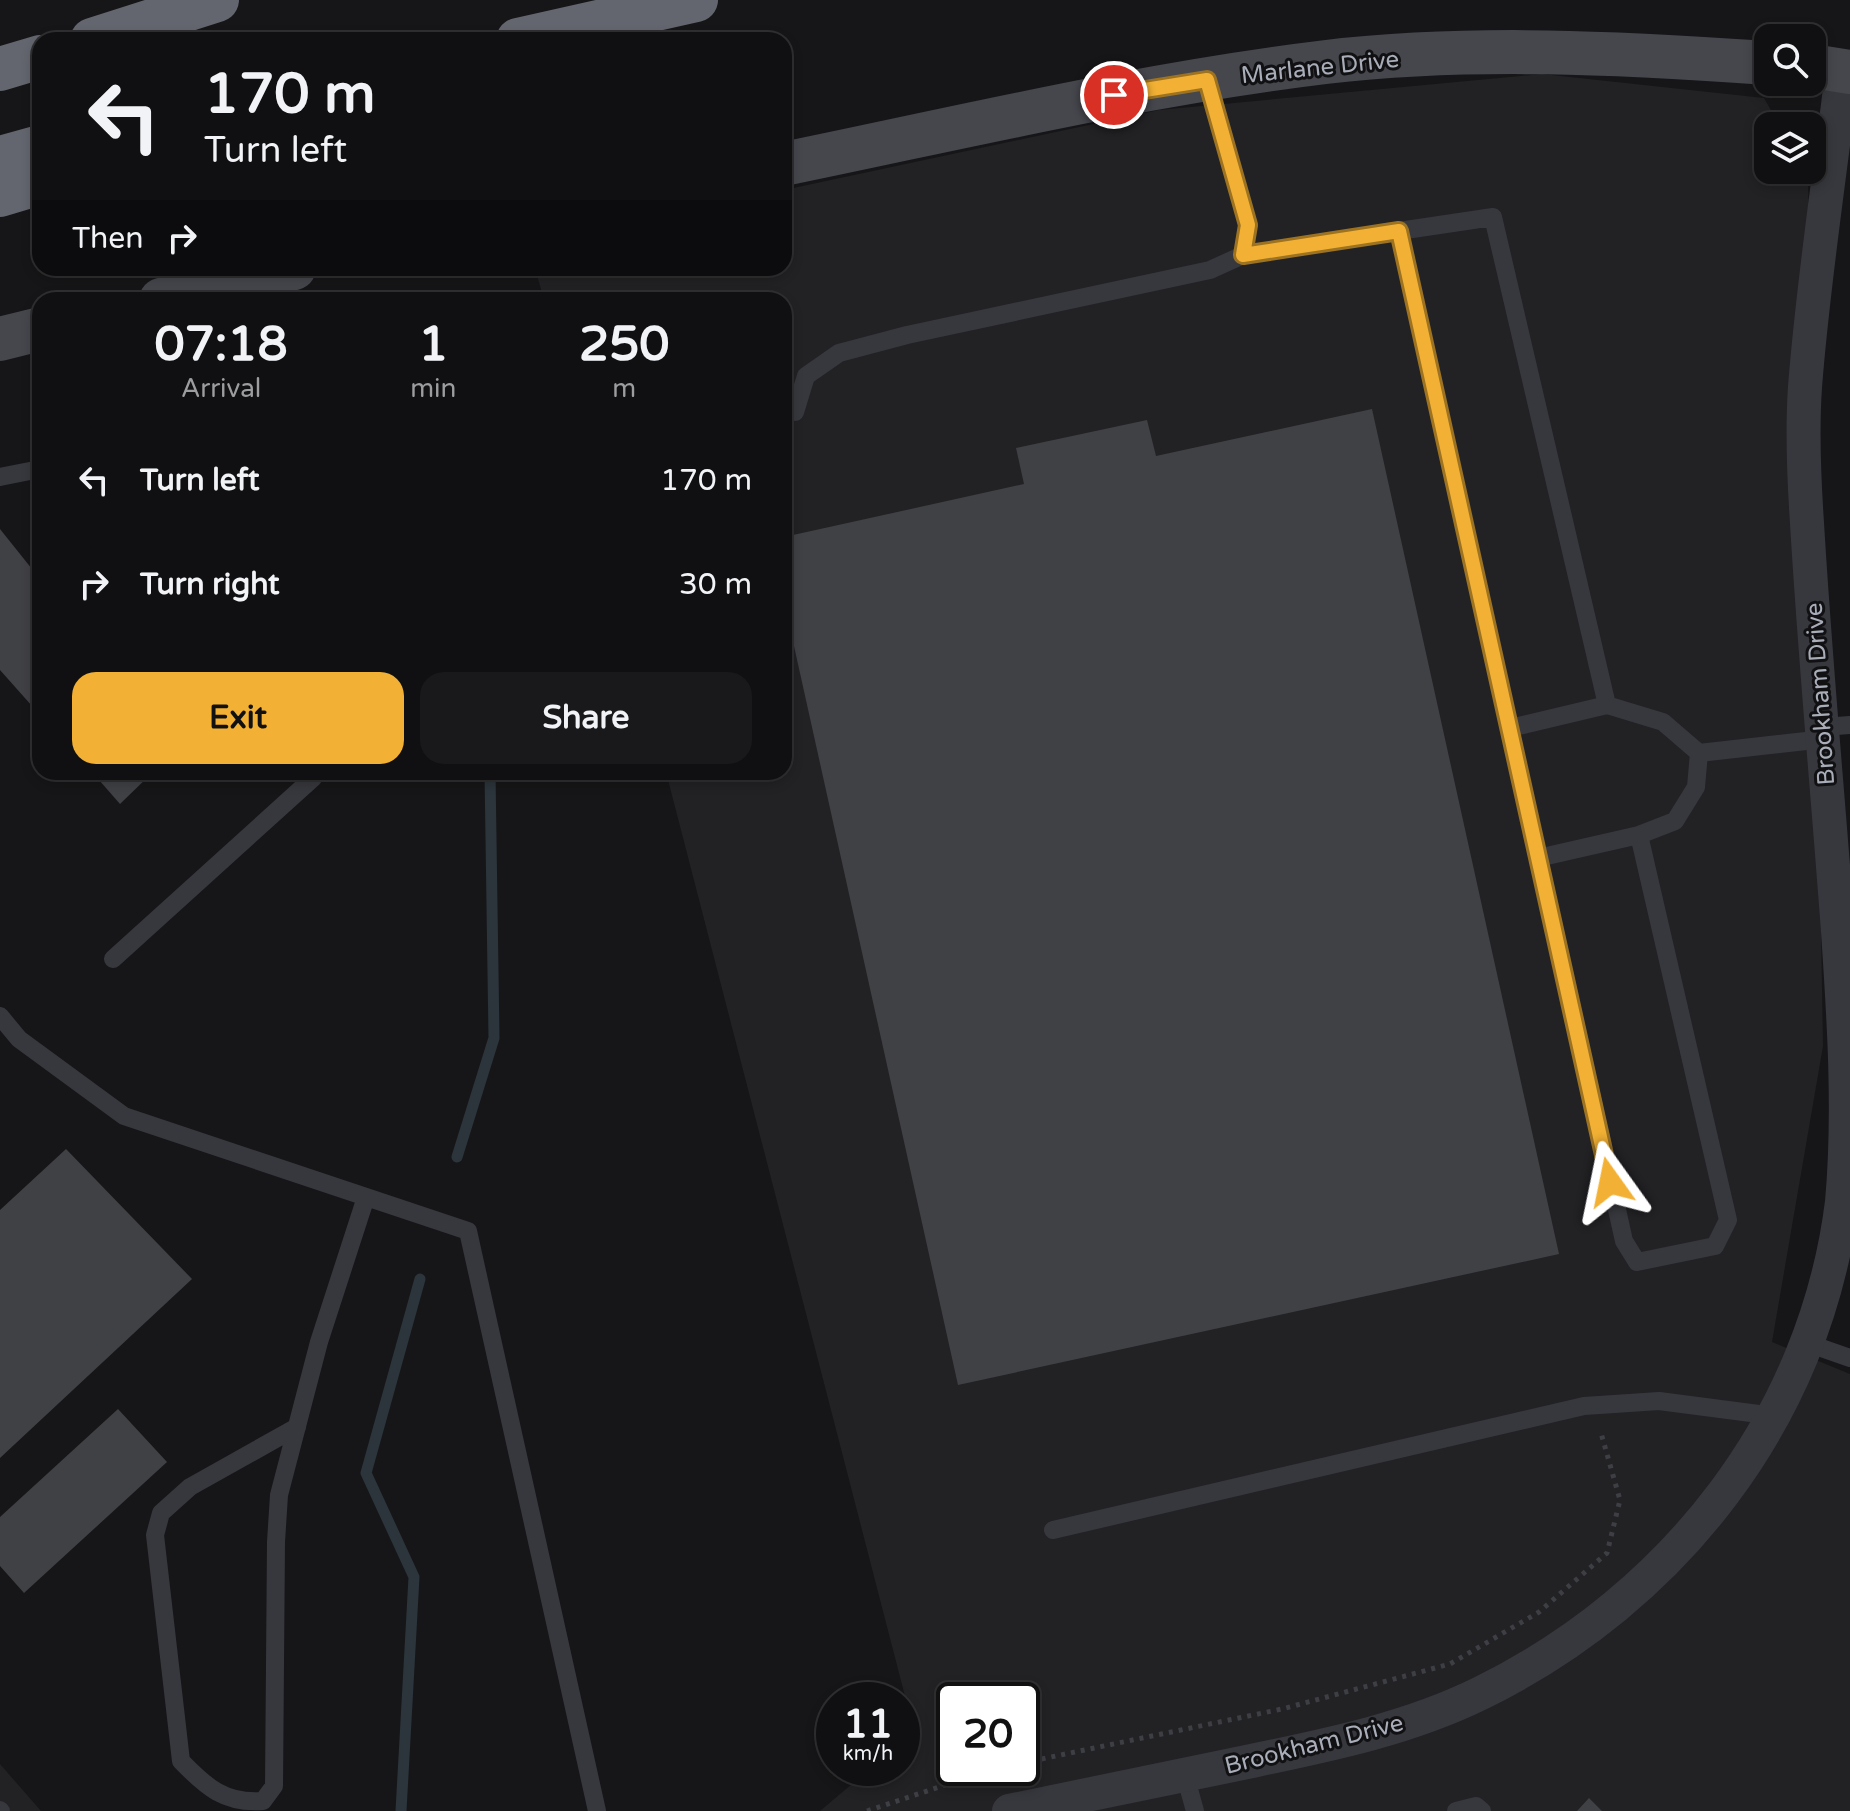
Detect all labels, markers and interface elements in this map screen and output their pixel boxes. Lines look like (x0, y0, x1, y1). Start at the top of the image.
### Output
map controls (1754, 24, 1826, 184)
button: search (1754, 24, 1826, 96)
street label: Marlane Drive (1240, 45, 1401, 90)
text: 170 m (204, 61, 375, 128)
pin (1080, 61, 1148, 129)
icon: left (72, 64, 176, 168)
icon: arrive (1092, 73, 1136, 117)
button: layers (1754, 112, 1826, 184)
text: Turn left (204, 129, 347, 172)
icon: right (160, 216, 204, 260)
text: Then (72, 220, 144, 257)
text: 07:18 (155, 316, 288, 374)
text: 1 (418, 316, 448, 374)
text: 250 (579, 316, 669, 374)
text: Arrival (181, 373, 261, 404)
text: min (410, 373, 456, 404)
text: m (612, 373, 636, 404)
icon: left (72, 458, 116, 502)
text: Turn left (140, 462, 259, 499)
text: 170 m (660, 462, 752, 499)
icon: right (72, 562, 116, 606)
text: Turn right (140, 566, 280, 603)
text: 30 m (679, 566, 752, 603)
street label: Brookham Drive (1800, 602, 1841, 786)
button: Exit (72, 672, 404, 764)
button: Share (420, 672, 752, 764)
position arrow (1568, 1140, 1652, 1224)
speed limit sign: 20 (936, 1682, 1040, 1786)
text: 11 (843, 1700, 893, 1748)
street label: Brookham Drive (1222, 1708, 1406, 1781)
text: km/h (843, 1742, 893, 1766)

